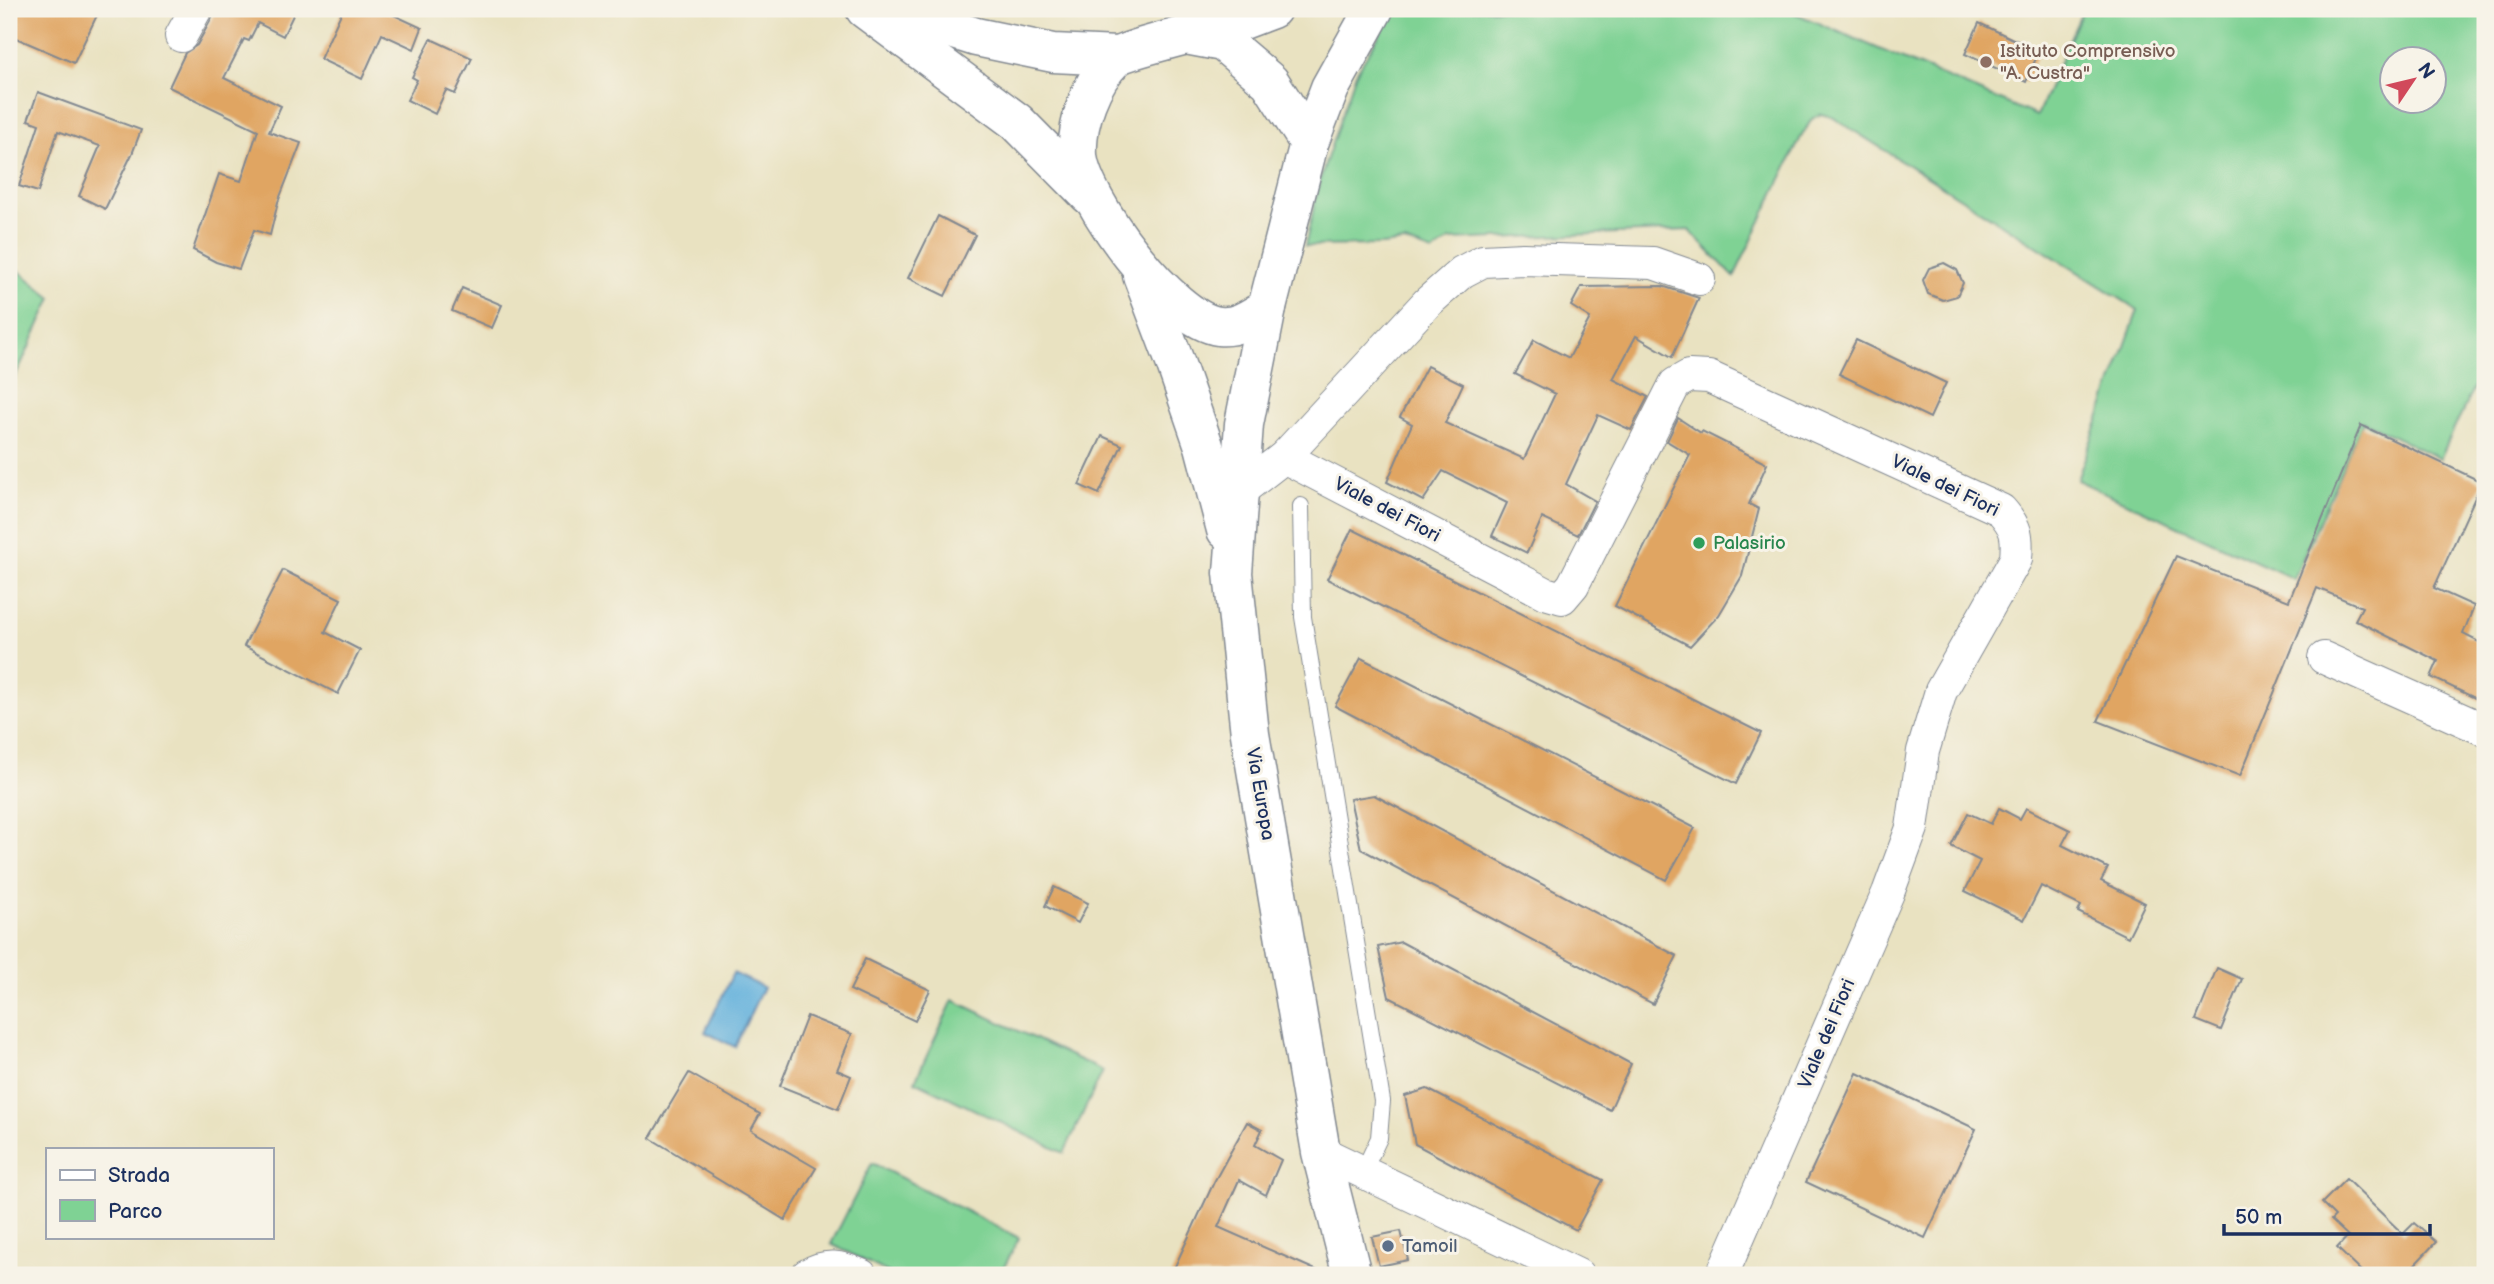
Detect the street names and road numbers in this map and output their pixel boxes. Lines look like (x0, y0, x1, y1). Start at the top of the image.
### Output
street label: Viale dei Fiori (1887, 450, 2003, 522)
street label: Viale dei Fiori (1330, 472, 1444, 548)
street label: Via Europa (1241, 746, 1279, 842)
street label: Viale dei Fiori (1794, 976, 1860, 1092)

